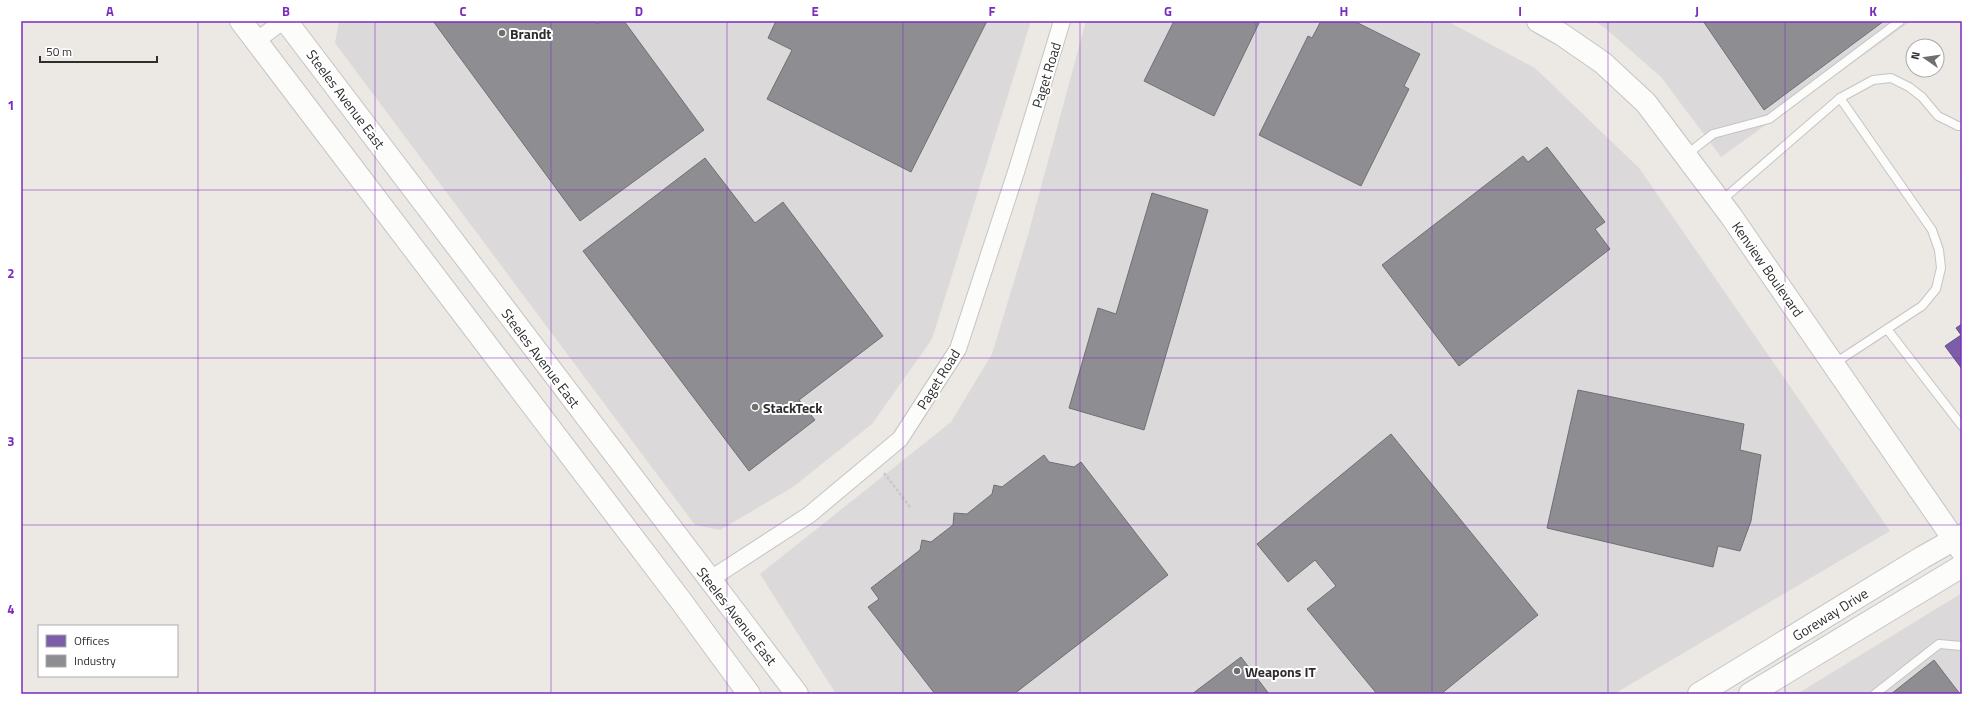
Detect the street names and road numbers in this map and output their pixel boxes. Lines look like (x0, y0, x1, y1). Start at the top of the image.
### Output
street label: Paget Road (1026, 40, 1066, 110)
street label: Steeles Avenue East (302, 45, 390, 153)
street label: Kenview Boulevard (1727, 217, 1809, 321)
street label: Steeles Avenue East (497, 304, 585, 412)
street label: Paget Road (911, 345, 965, 413)
street label: Steeles Avenue East (692, 562, 782, 670)
street label: Goreway Drive (1788, 582, 1872, 646)

